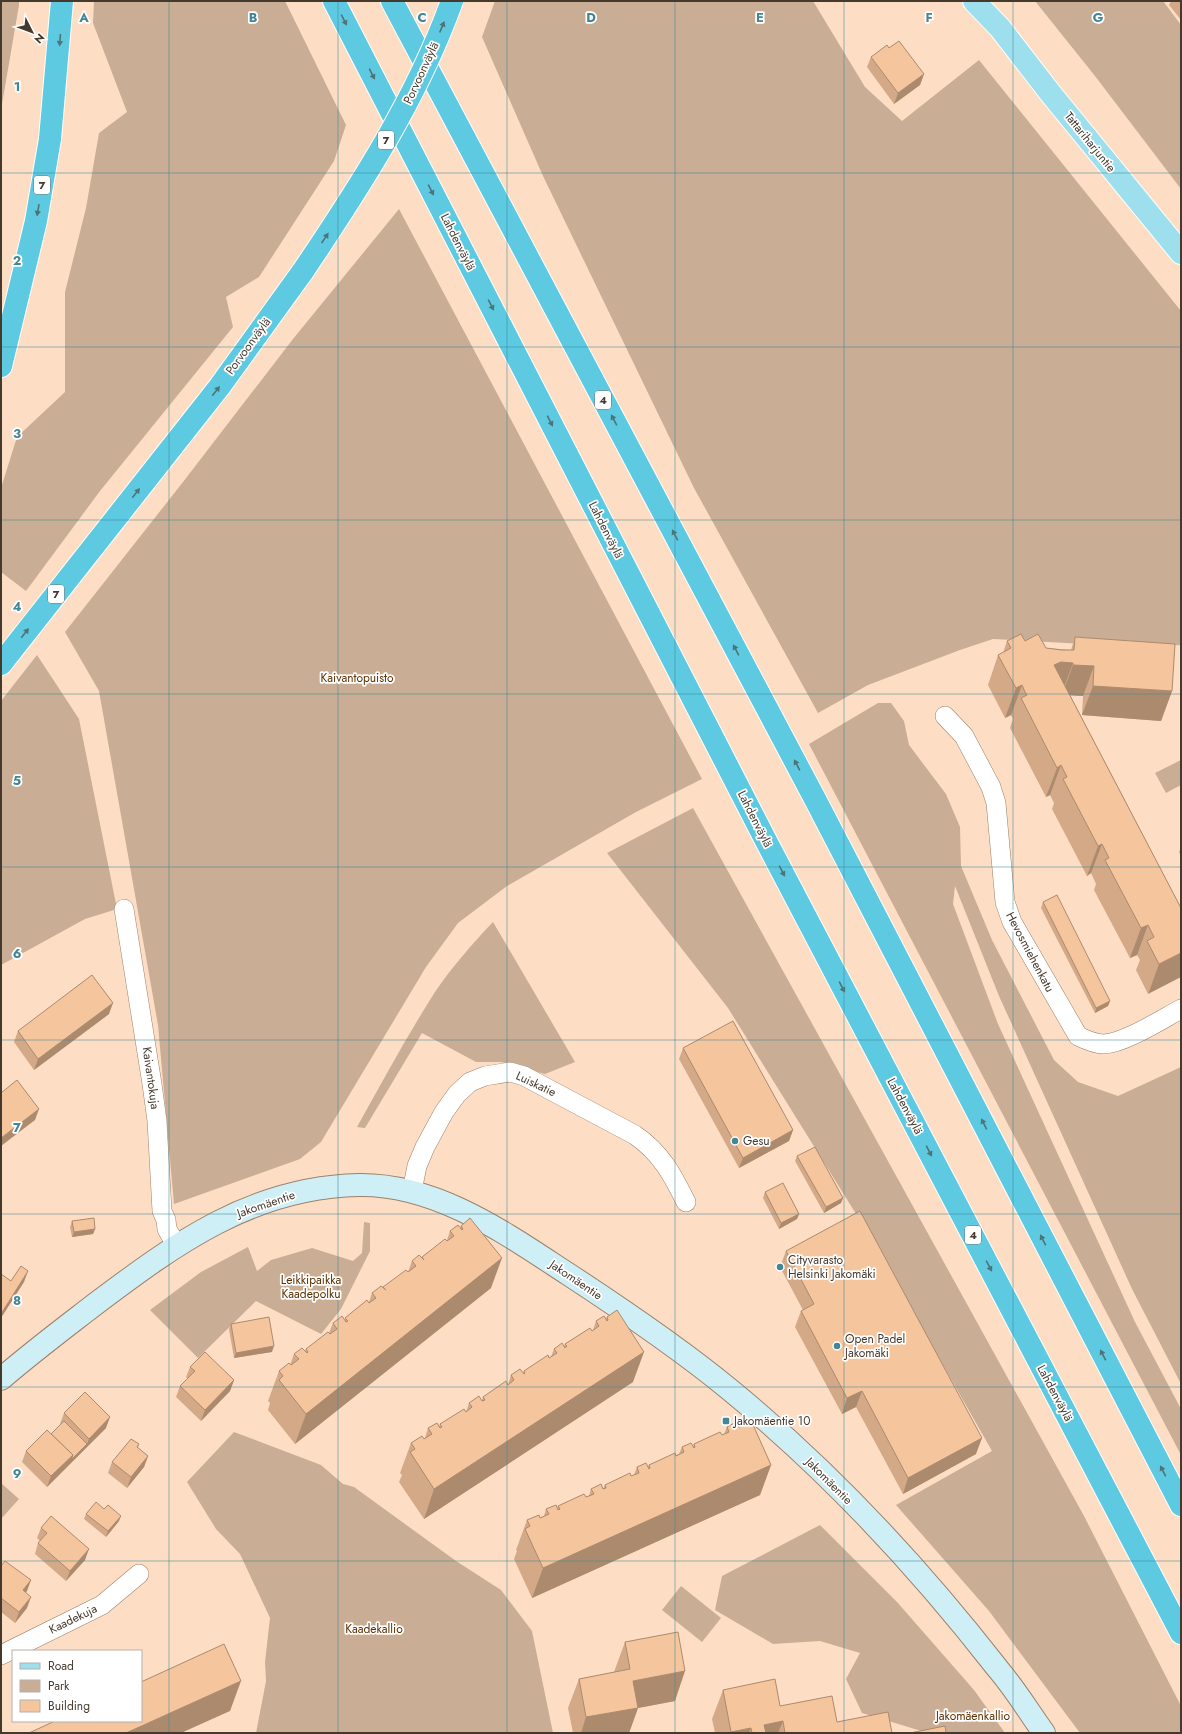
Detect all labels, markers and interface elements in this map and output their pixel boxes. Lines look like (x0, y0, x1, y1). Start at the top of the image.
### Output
text: A (78, 8, 89, 27)
text: B (249, 8, 258, 27)
text: C (417, 8, 427, 27)
text: D (586, 8, 596, 27)
text: E (756, 8, 764, 27)
text: F (925, 8, 933, 27)
text: G (1093, 8, 1104, 27)
north arrow (12, 12, 52, 52)
one-way arrow (341, 14, 347, 26)
one-way arrow (440, 21, 446, 33)
text: N (31, 30, 48, 47)
one-way arrow (56, 34, 63, 46)
street label: Porvoonväylä (399, 39, 443, 107)
one-way arrow (368, 68, 375, 80)
text: 1 (14, 77, 20, 96)
street label: Tattariharjuntie (1060, 108, 1120, 176)
road number: 7 (378, 131, 394, 149)
road number: 7 (34, 176, 50, 194)
one-way arrow (428, 184, 434, 195)
one-way arrow (34, 204, 40, 216)
street label: Lahdenväylä (436, 210, 480, 274)
one-way arrow (321, 233, 329, 244)
text: 2 (13, 251, 21, 270)
one-way arrow (487, 299, 494, 311)
street label: Porvoonväylä (221, 314, 275, 378)
one-way arrow (212, 385, 220, 396)
road number: 4 (595, 391, 611, 409)
one-way arrow (611, 414, 617, 426)
one-way arrow (547, 415, 553, 427)
text: 3 (13, 424, 21, 443)
one-way arrow (131, 487, 140, 498)
street label: Lahdenväylä (584, 498, 628, 562)
one-way arrow (672, 529, 678, 541)
road number: 7 (48, 585, 64, 603)
text: 4 (12, 597, 22, 616)
one-way arrow (21, 628, 29, 639)
one-way arrow (733, 644, 739, 656)
park label: Kaivantopuisto (321, 669, 394, 687)
one-way arrow (793, 759, 800, 771)
text: 5 (13, 771, 21, 790)
street label: Lahdenväylä (733, 787, 777, 851)
one-way arrow (779, 866, 785, 877)
street label: Hevosmiehenkatu (1001, 909, 1059, 995)
text: 6 (13, 944, 22, 963)
one-way arrow (839, 981, 846, 992)
street label: Kaivantokuja (138, 1046, 164, 1111)
street label: Luiskatie (513, 1067, 559, 1101)
street label: Lahdenväylä (883, 1075, 927, 1138)
text: 7 (13, 1118, 21, 1137)
one-way arrow (980, 1119, 987, 1130)
place label: Gesu (743, 1132, 770, 1150)
marker: Gesu (730, 1136, 740, 1146)
one-way arrow (926, 1145, 932, 1157)
street label: Jakomäentie (233, 1186, 297, 1223)
road number: 4 (965, 1226, 981, 1244)
one-way arrow (1040, 1234, 1047, 1246)
place label: Cityvarasto Helsinki Jakomäki (788, 1251, 876, 1283)
street label: Jakomäentie (544, 1255, 606, 1304)
one-way arrow (986, 1261, 992, 1272)
marker: Cityvarasto Helsinki Jakomäki (775, 1262, 785, 1272)
park label: Leikkipaikka Kaadepolku (281, 1271, 341, 1303)
text: 8 (13, 1291, 21, 1310)
place label: Open Padel Jakomäki (843, 1330, 905, 1362)
marker: Open Padel Jakomäki (832, 1341, 842, 1351)
one-way arrow (1100, 1350, 1106, 1361)
street label: Lahdenväylä (1033, 1362, 1077, 1425)
place label: Jakomäentie 10 (732, 1412, 810, 1430)
marker: Jakomäentie 10 (721, 1416, 731, 1426)
street label: Jakomäentie (800, 1452, 857, 1509)
text: 9 (13, 1464, 22, 1483)
one-way arrow (1160, 1465, 1166, 1477)
street label: Kaadekuja (46, 1600, 100, 1638)
park label: Kaadekallio (345, 1620, 403, 1638)
legend (12, 1650, 142, 1722)
text: Road (48, 1657, 74, 1675)
text: Park (48, 1677, 70, 1695)
text: Building (48, 1697, 90, 1715)
park label: Jakomäenkallio (934, 1707, 1011, 1725)

